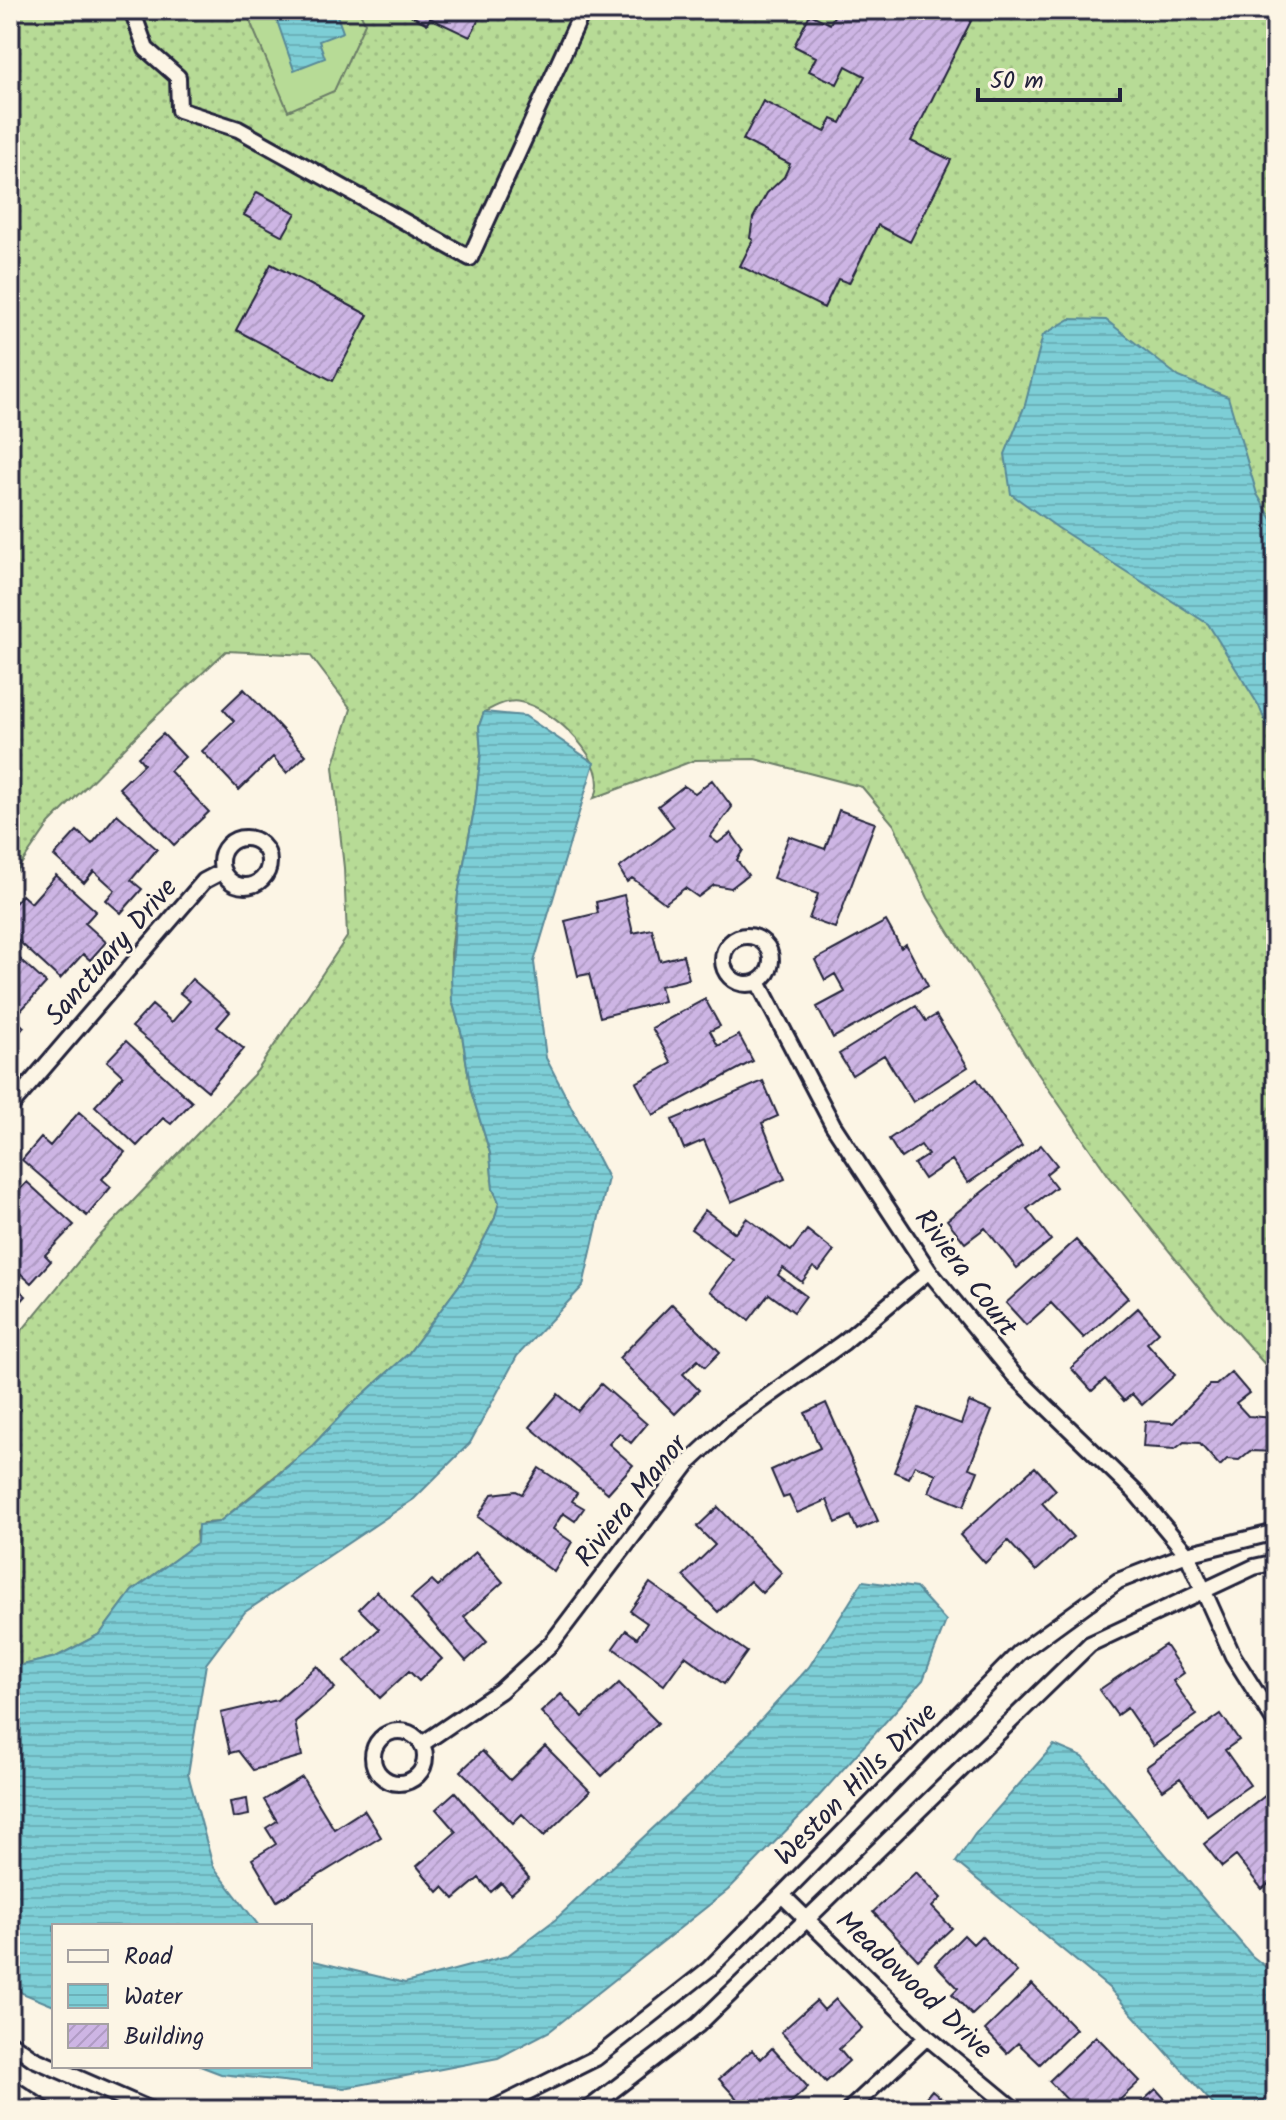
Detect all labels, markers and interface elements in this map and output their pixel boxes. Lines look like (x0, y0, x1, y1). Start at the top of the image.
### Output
scale bar (978, 52, 1120, 102)
text: 50 m (990, 62, 1044, 101)
street label: Sanctuary Drive (34, 868, 190, 1037)
street label: Riviera Court (902, 1200, 1029, 1348)
street label: Riviera Manor (564, 1424, 701, 1578)
street label: Weston Hills Drive (764, 1692, 950, 1877)
street label: Meadowood Drive (824, 1900, 1003, 2072)
legend (52, 1924, 312, 2068)
text: Road (124, 1938, 173, 1977)
text: Water (124, 1978, 184, 2017)
text: Building (124, 2018, 204, 2057)

